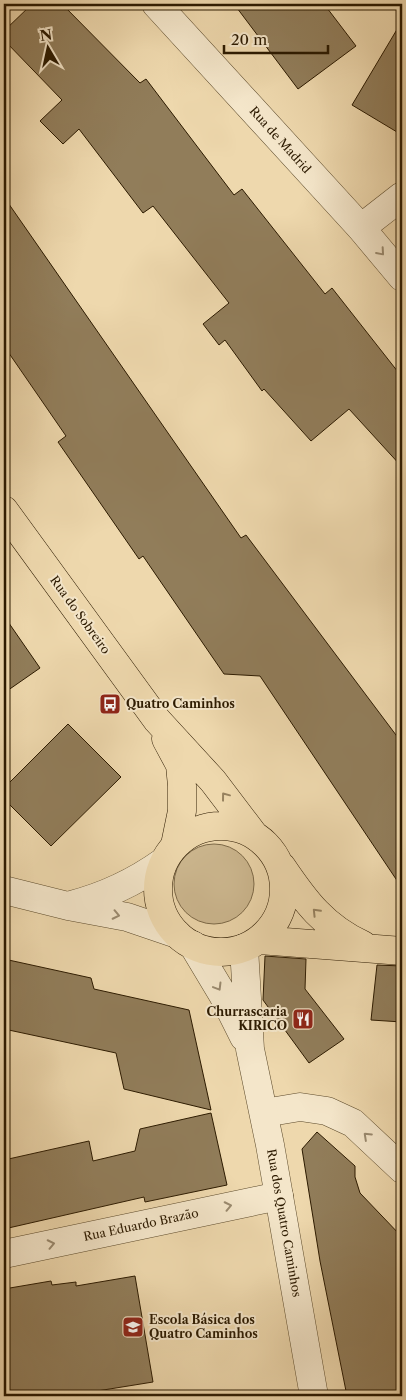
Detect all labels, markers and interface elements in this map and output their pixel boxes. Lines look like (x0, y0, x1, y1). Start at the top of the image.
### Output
north arrow (22, 22, 72, 72)
scale bar (224, 22, 327, 54)
text: N (39, 25, 53, 45)
text: 20 m (231, 30, 267, 49)
street label: Rua de Madrid (247, 103, 315, 177)
one-way arrow (376, 247, 385, 256)
street label: Rua do Sobreiro (47, 573, 114, 657)
bus stop icon: Quatro Caminhos (98, 692, 122, 716)
place label: Quatro Caminhos (126, 696, 235, 711)
one-way arrow (222, 793, 230, 802)
one-way arrow (111, 909, 120, 920)
one-way arrow (313, 909, 322, 918)
one-way arrow (212, 981, 222, 990)
place label: Churrascaria KIRICO (206, 1004, 288, 1033)
restaurant icon: Churrascaria KIRICO (291, 1007, 315, 1031)
one-way arrow (363, 1133, 372, 1142)
street label: Rua dos Quatro Caminhos (264, 1148, 305, 1298)
one-way arrow (223, 1202, 232, 1212)
street label: Rua Eduardo Brazão (82, 1205, 200, 1244)
one-way arrow (47, 1239, 56, 1249)
place label: Escola Básica dos Quatro Caminhos (149, 1312, 258, 1341)
school or university icon: Escola Básica dos Quatro Caminhos (121, 1315, 145, 1339)

